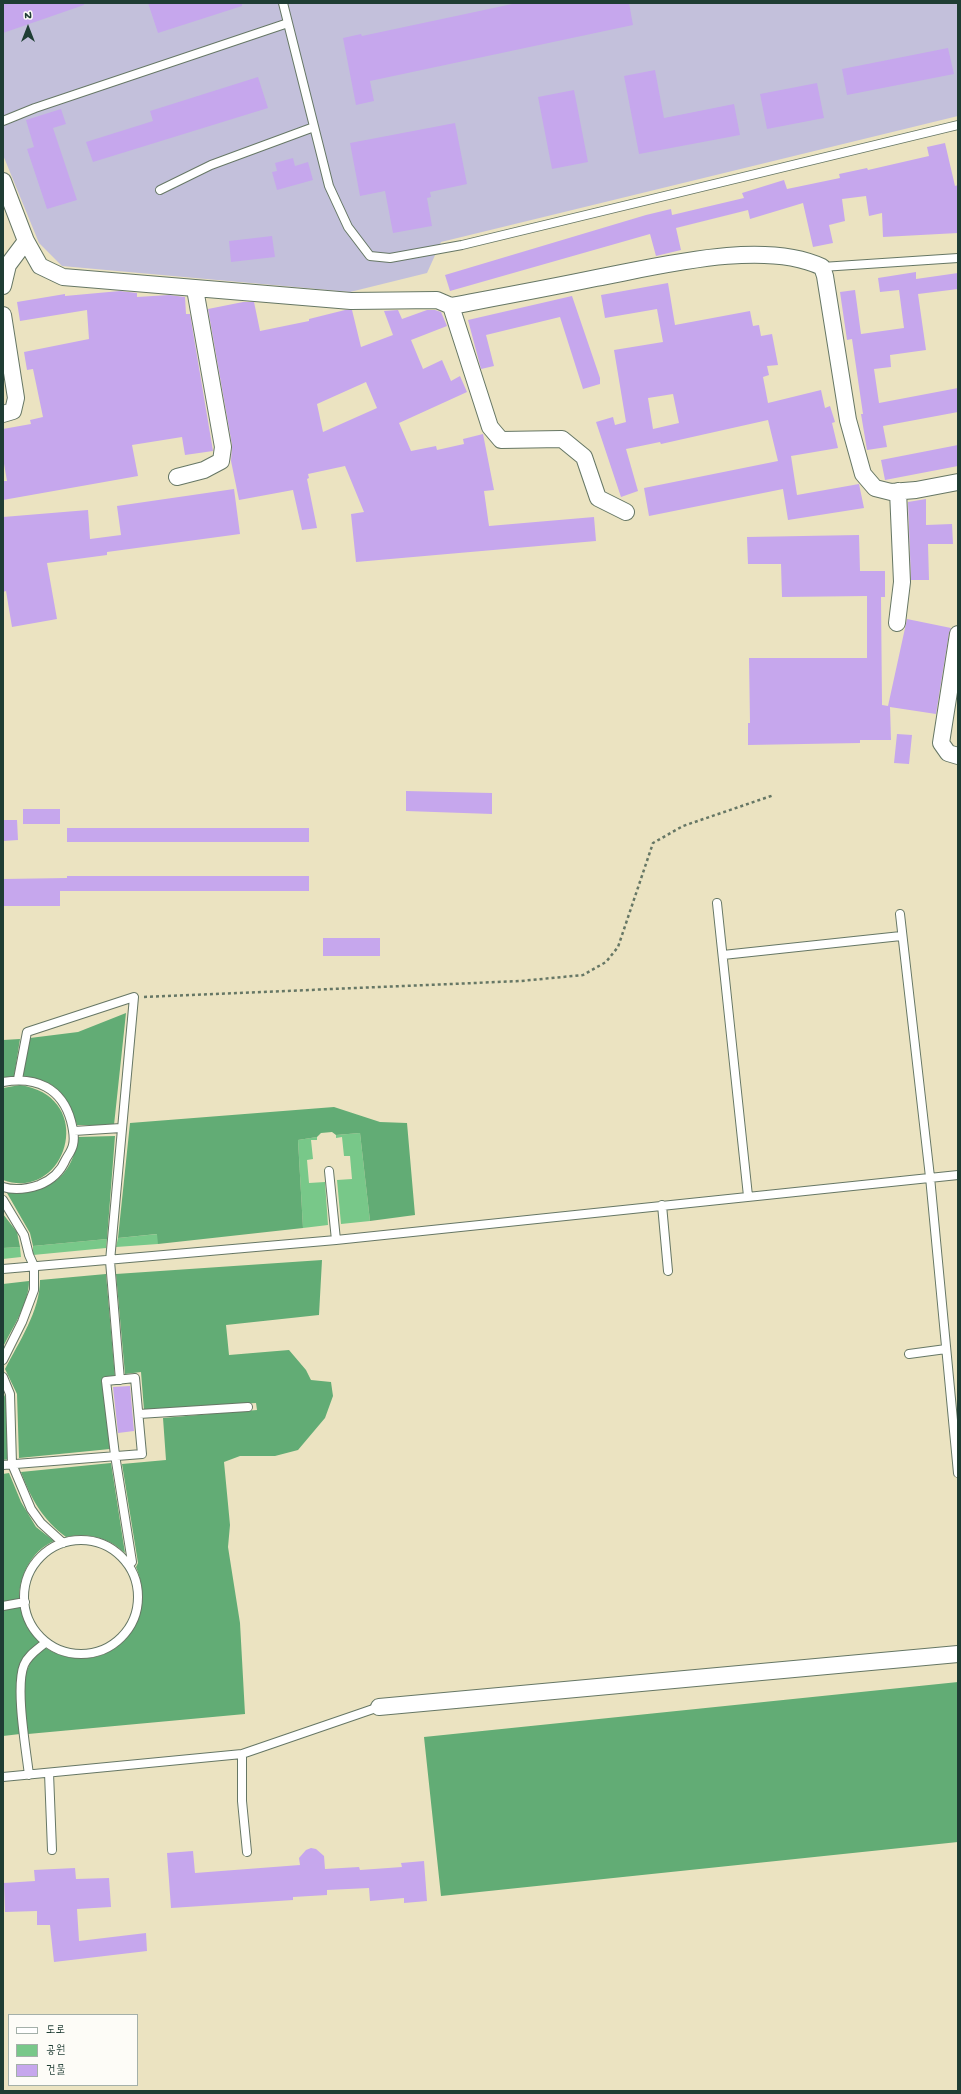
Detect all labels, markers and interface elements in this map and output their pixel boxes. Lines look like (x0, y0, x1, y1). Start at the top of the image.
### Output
north arrow (8, 8, 48, 48)
text: N (24, 10, 32, 22)
legend (8, 2014, 138, 2086)
text: 도로 (46, 2024, 65, 2038)
text: 공원 (46, 2044, 65, 2058)
text: 건물 (46, 2064, 65, 2078)

